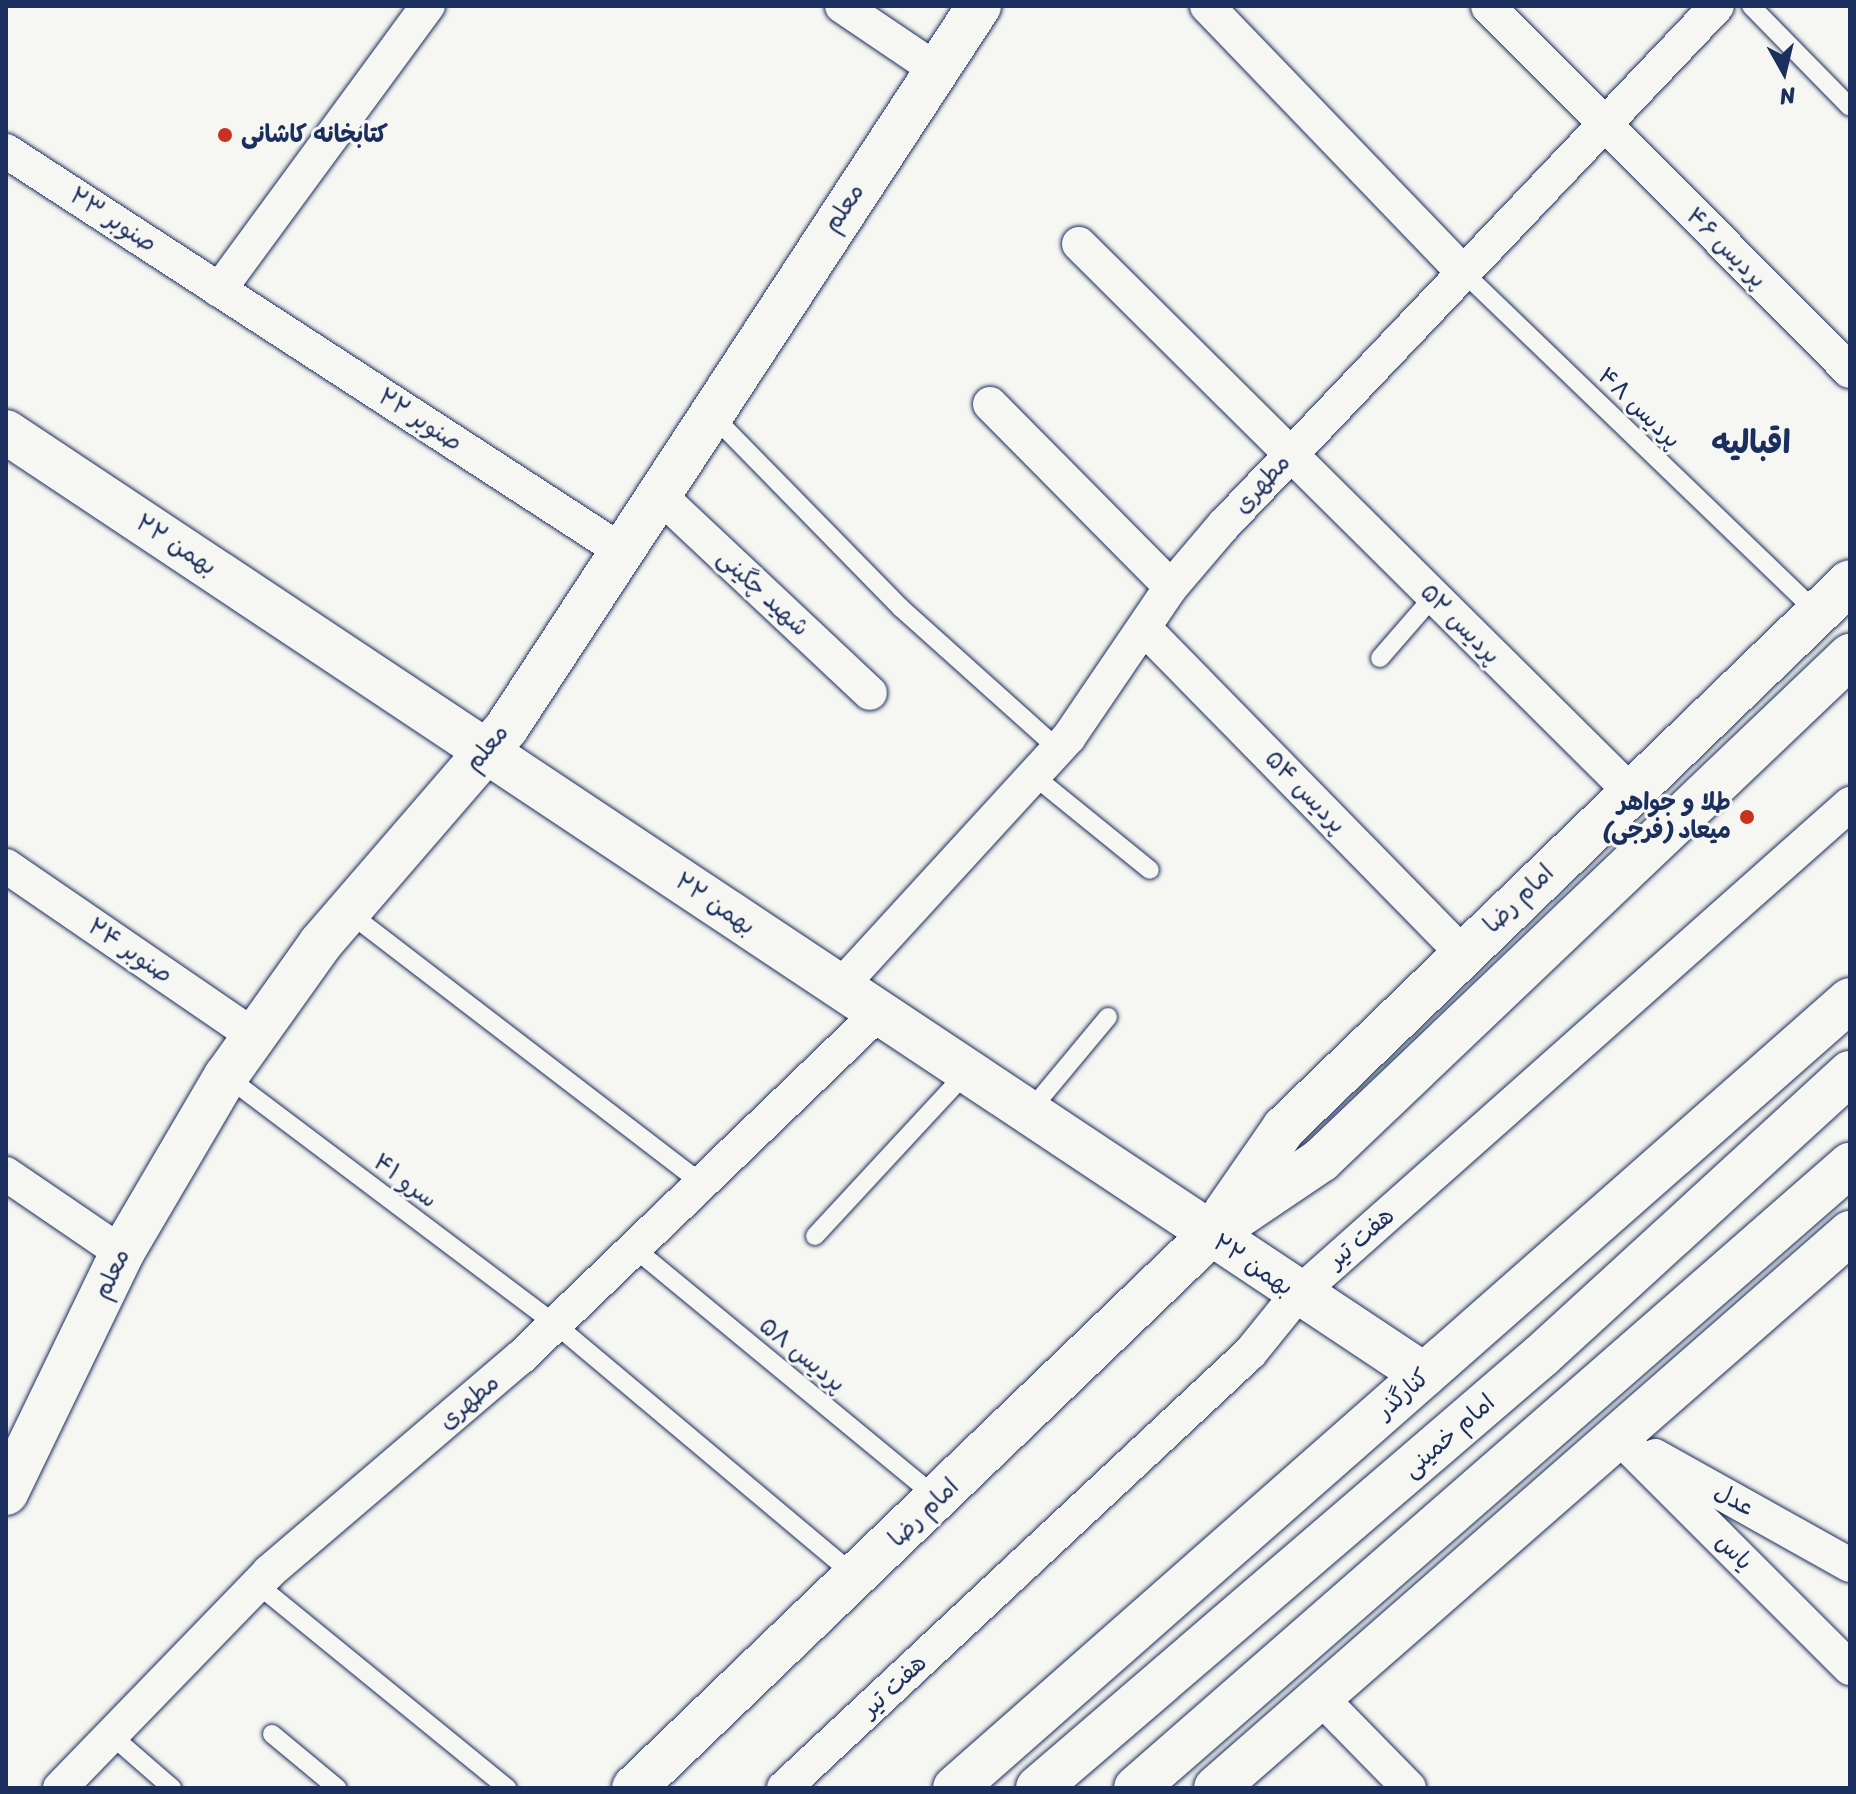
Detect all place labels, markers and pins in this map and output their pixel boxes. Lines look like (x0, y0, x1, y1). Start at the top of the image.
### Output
place label: کتابخانه کاشانی (241, 121, 388, 149)
marker: کتابخانه کاشانی (216, 126, 234, 144)
place label: طلا و جواهر میعاد (فرجی) (1603, 789, 1731, 845)
marker: طلا و جواهر میعاد (فرجی) (1738, 808, 1756, 826)

